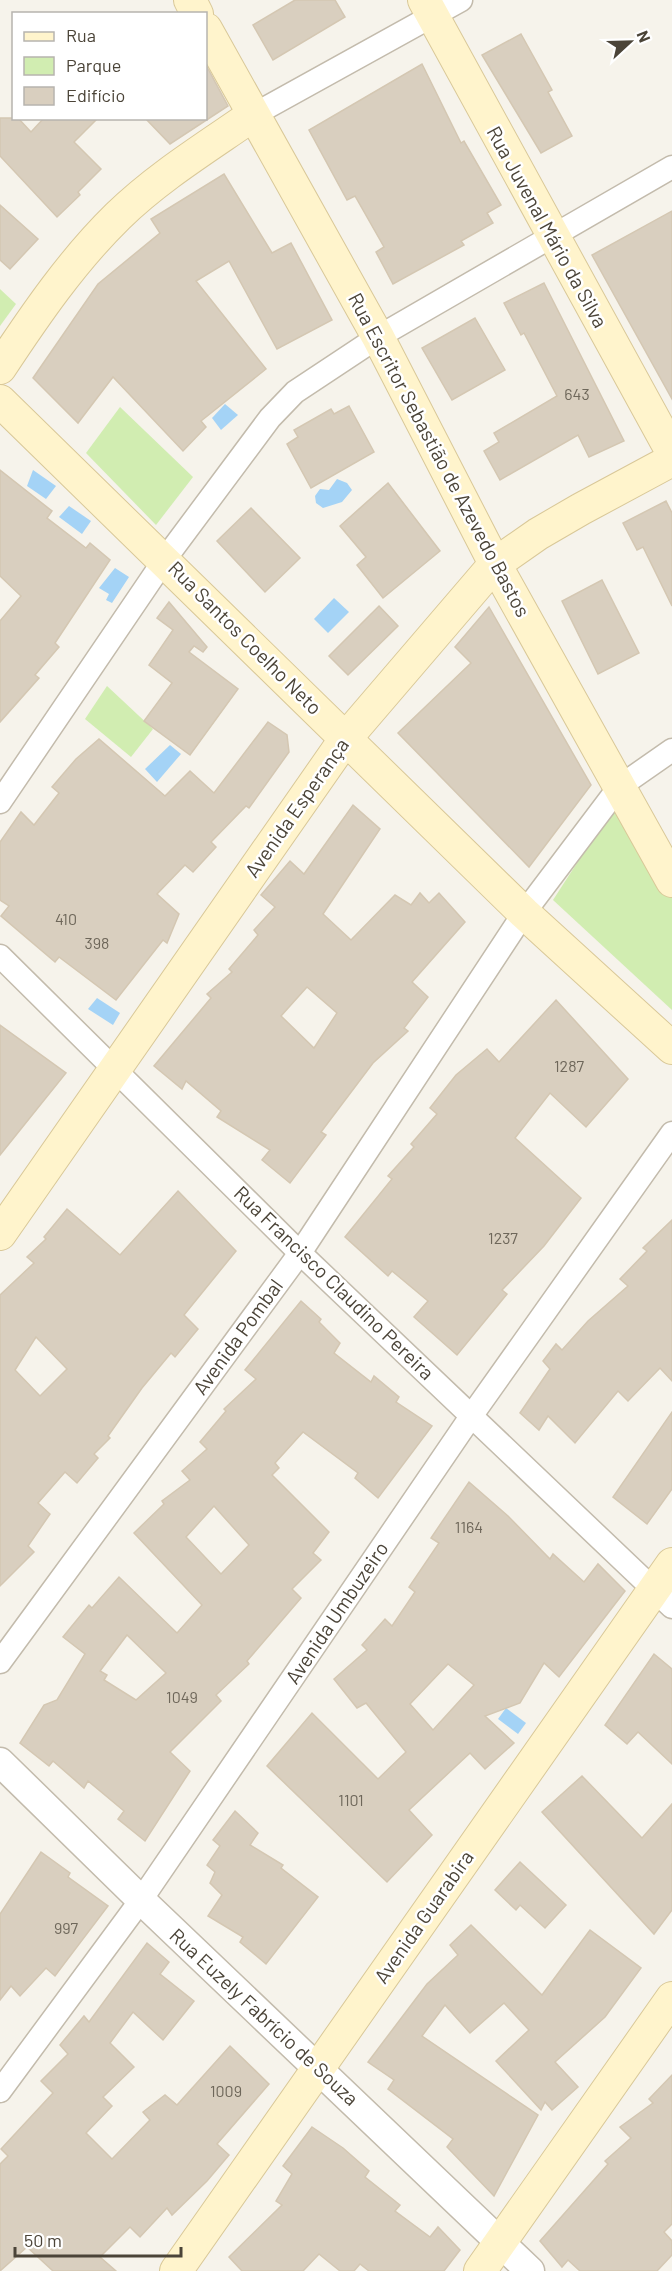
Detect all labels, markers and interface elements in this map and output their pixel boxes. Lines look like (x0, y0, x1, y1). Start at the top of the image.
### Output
legend (12, 12, 207, 120)
north arrow (600, 12, 660, 72)
text: Rua (66, 24, 96, 46)
text: N (634, 28, 655, 45)
text: Parque (66, 54, 121, 76)
text: Edifício (66, 84, 125, 106)
street label: Rua Juvenal Mário da Silva (482, 122, 613, 331)
street label: Rua Escritor Sebastião de Azevedo Bastos (344, 288, 536, 621)
house number: 643 (564, 384, 590, 403)
street label: Rua Santos Coelho Neto (164, 556, 327, 719)
street label: Avenida Esperança (239, 733, 353, 882)
house number: 410 (55, 909, 77, 928)
house number: 398 (85, 933, 109, 952)
house number: 1287 (554, 1056, 584, 1075)
street label: Rua Francisco Claudino Pereira (230, 1180, 440, 1384)
house number: 1237 (488, 1228, 518, 1247)
street label: Avenida Pombal (187, 1274, 287, 1399)
house number: 1164 (455, 1517, 483, 1536)
street label: Avenida Umbuzeiro (280, 1537, 393, 1688)
house number: 1049 (166, 1687, 198, 1706)
house number: 1101 (338, 1790, 364, 1809)
street label: Avenida Guarabira (368, 1845, 478, 1987)
house number: 997 (54, 1918, 79, 1937)
street label: Rua Euzely Fabrício de Souza (165, 1923, 364, 2110)
house number: 1009 (210, 2081, 242, 2100)
scale bar (15, 2220, 182, 2258)
text: 50 m (24, 2229, 62, 2251)

